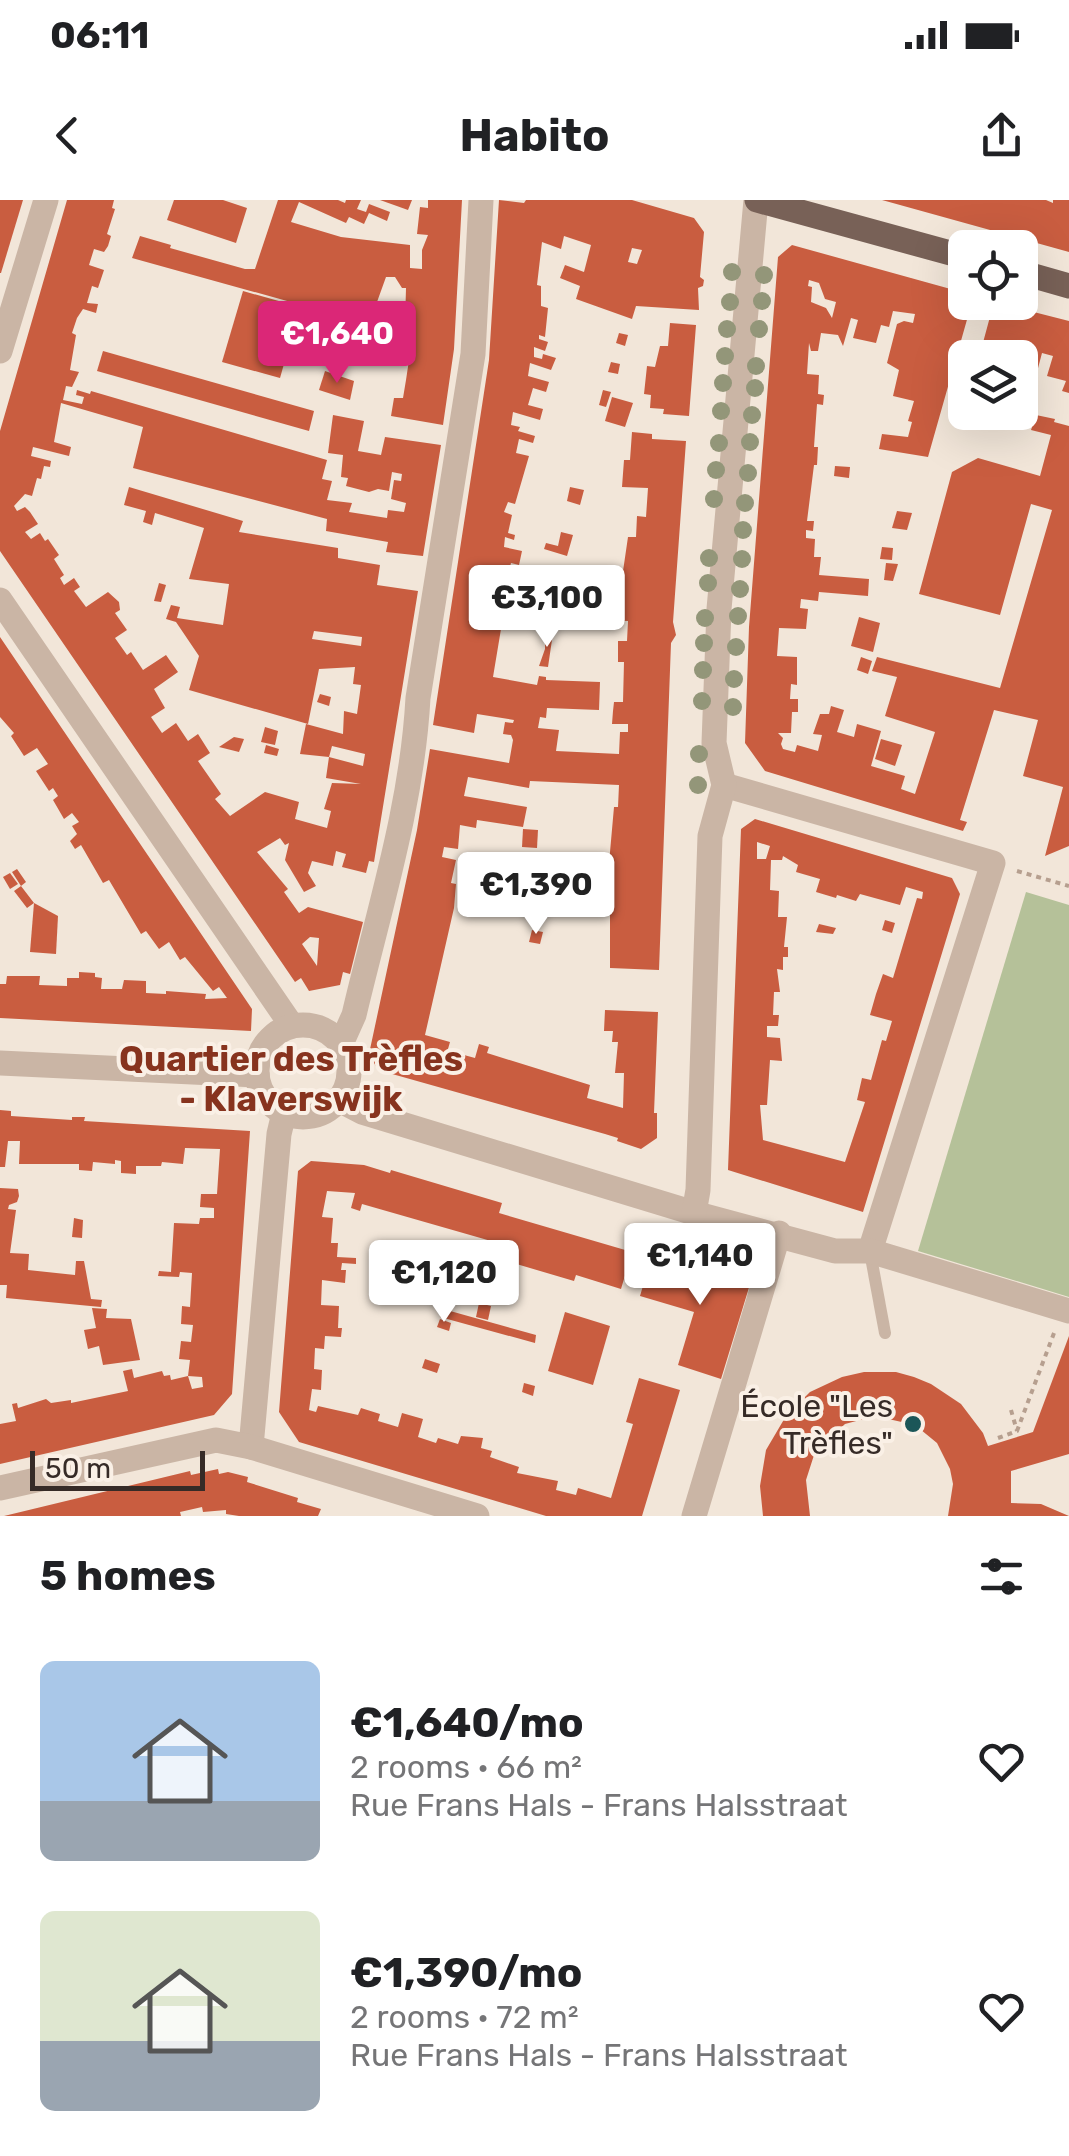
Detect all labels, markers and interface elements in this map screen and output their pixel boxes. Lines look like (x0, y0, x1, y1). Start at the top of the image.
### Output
text: 06:11 (50, 12, 149, 58)
icon: back (40, 108, 95, 163)
icon: share (974, 108, 1029, 163)
text: Habito (460, 109, 609, 162)
map controls (948, 230, 1038, 430)
button: locate (948, 230, 1038, 320)
pin: €1,640 (256, 301, 418, 386)
text: €1,640 (280, 314, 394, 352)
button: layers (948, 340, 1038, 430)
pin: €3,100 (466, 565, 628, 650)
text: €3,100 (491, 578, 603, 616)
pin: €1,390 (455, 852, 617, 937)
text: €1,390 (479, 865, 593, 903)
district label: Quartier des Trèfles - Klaverswijk (119, 1038, 463, 1120)
pin: €1,140 (619, 1223, 781, 1308)
text: €1,140 (646, 1236, 754, 1274)
pin: €1,120 (363, 1240, 525, 1325)
text: €1,120 (391, 1253, 497, 1291)
place label: École "Les Trèfles" (740, 1387, 893, 1462)
marker: École "Les Trèfles" (902, 1413, 924, 1435)
scale bar (30, 1446, 205, 1490)
text: 50 m (45, 1452, 111, 1485)
icon: filters (974, 1549, 1029, 1604)
text: 5 homes (40, 1551, 216, 1601)
text: €1,640/mo (350, 1698, 584, 1748)
icon: home (120, 1701, 240, 1821)
icon: heart (974, 1734, 1029, 1789)
text: 2 rooms · 66 m² (350, 1748, 582, 1786)
text: Rue Frans Hals - Frans Halsstraat (350, 1786, 847, 1824)
text: €1,390/mo (350, 1948, 582, 1998)
icon: home (120, 1951, 240, 2071)
icon: heart (974, 1984, 1029, 2039)
text: 2 rooms · 72 m² (350, 1998, 579, 2036)
text: Rue Frans Hals - Frans Halsstraat (350, 2036, 847, 2074)

